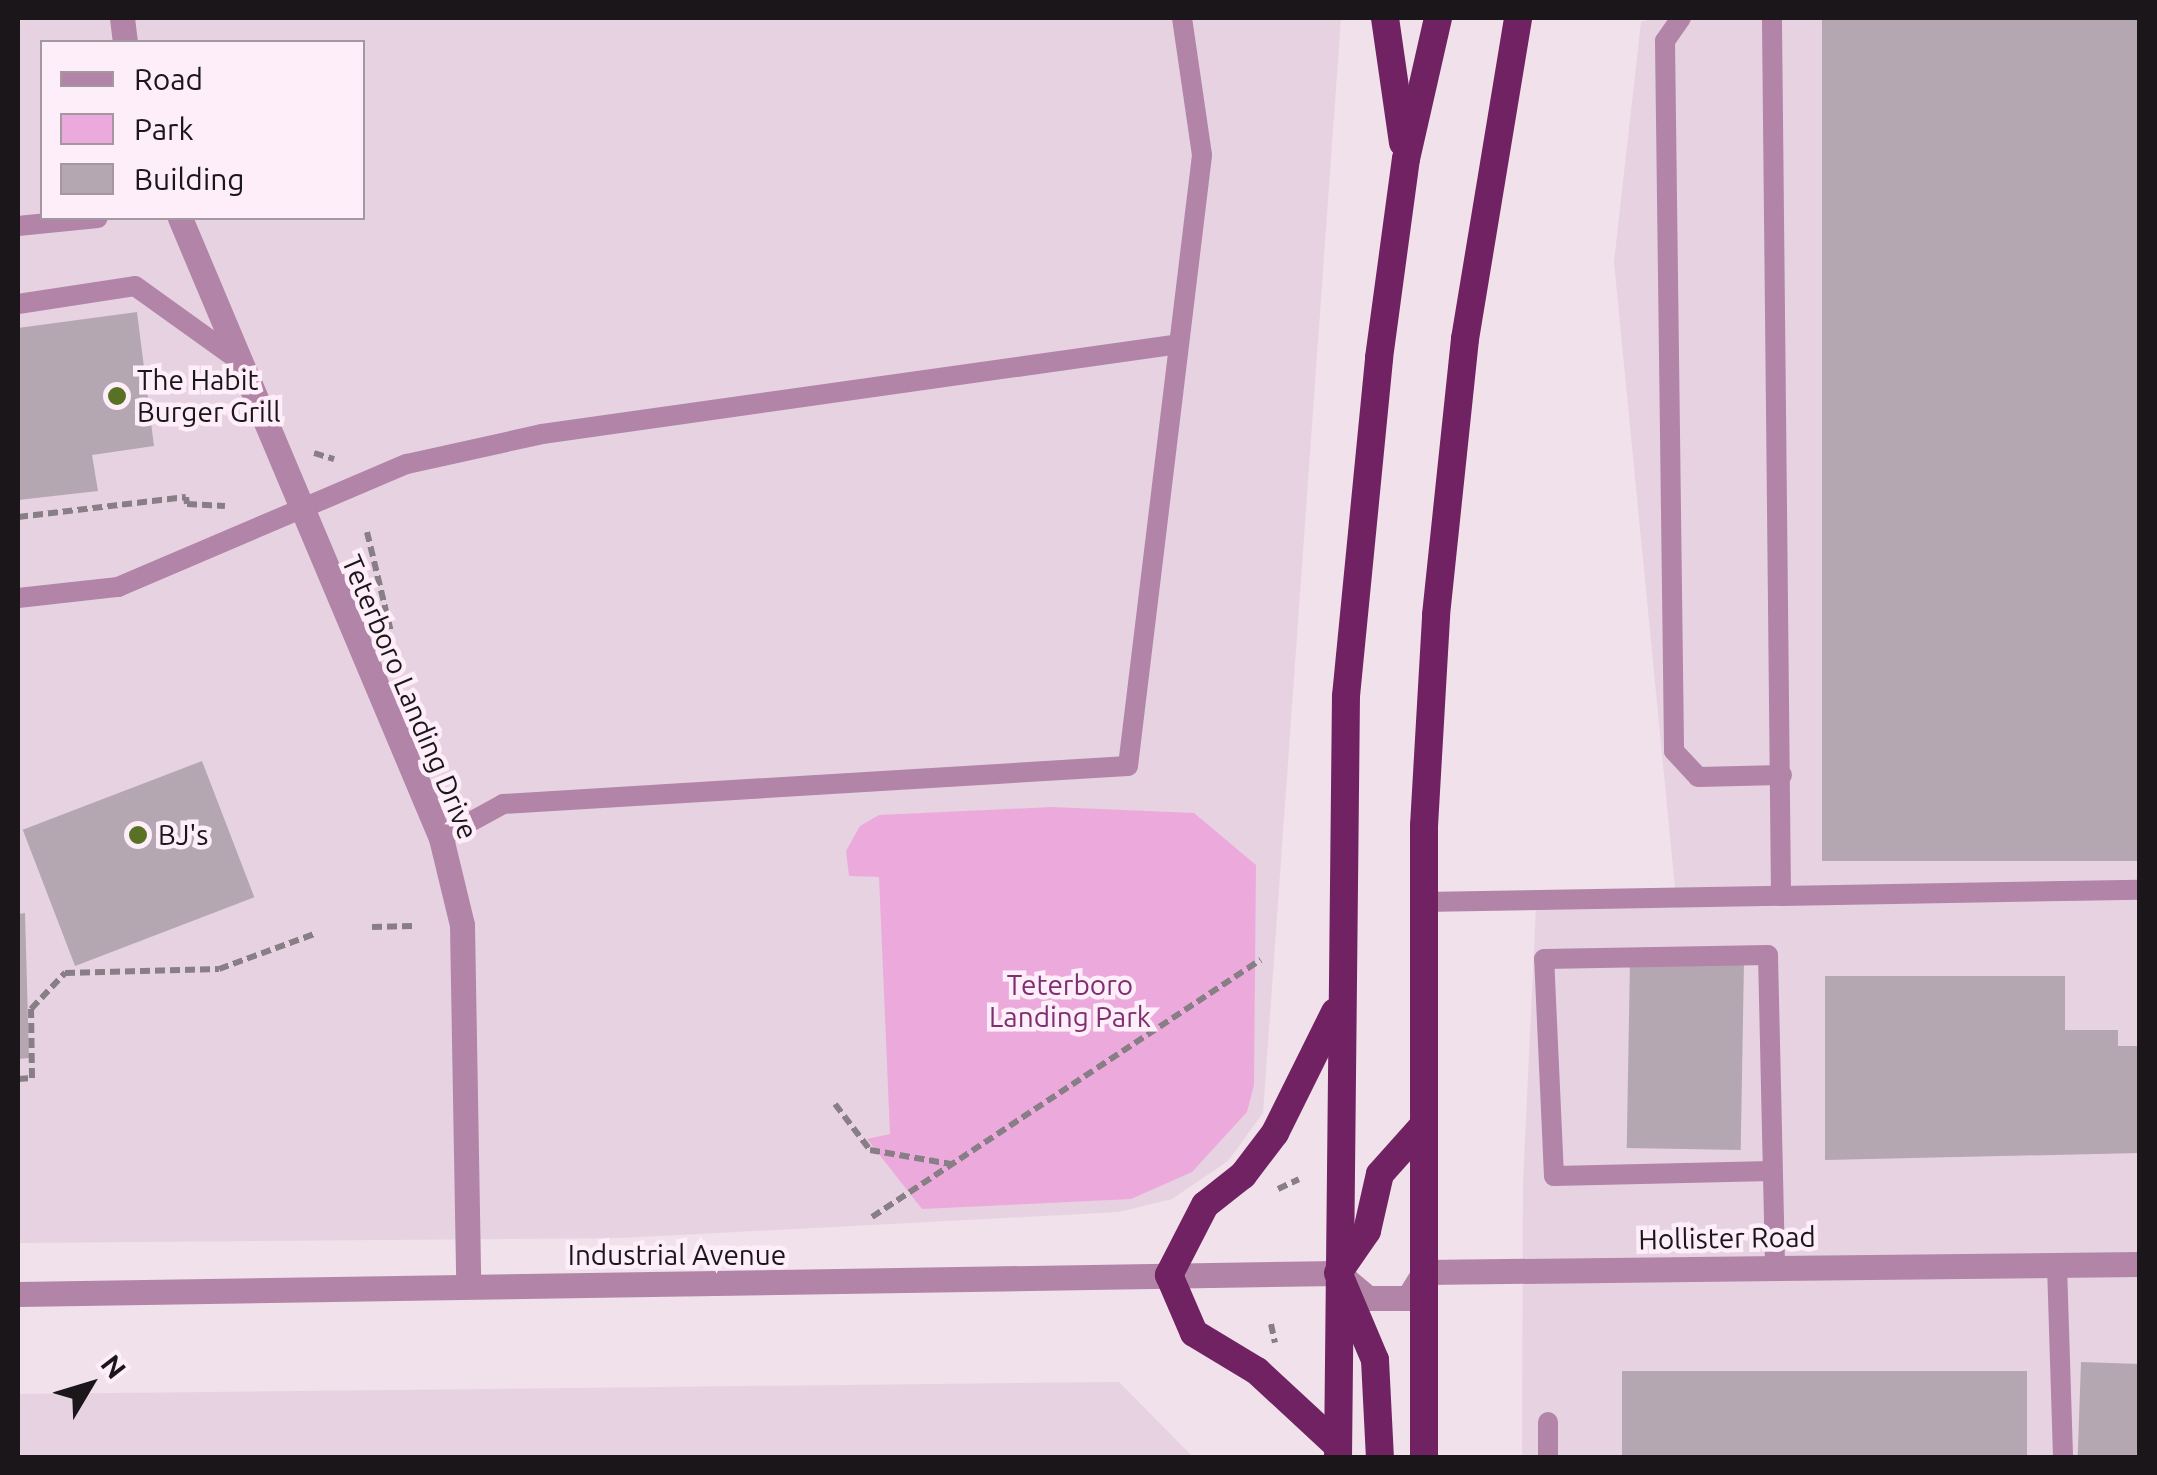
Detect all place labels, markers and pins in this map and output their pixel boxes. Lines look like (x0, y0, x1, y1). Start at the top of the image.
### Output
place label: The Habit Burger Grill (137, 363, 281, 429)
marker: The Habit Burger Grill (106, 385, 128, 407)
place label: BJ's (158, 818, 208, 852)
marker: BJ's (127, 824, 149, 846)

